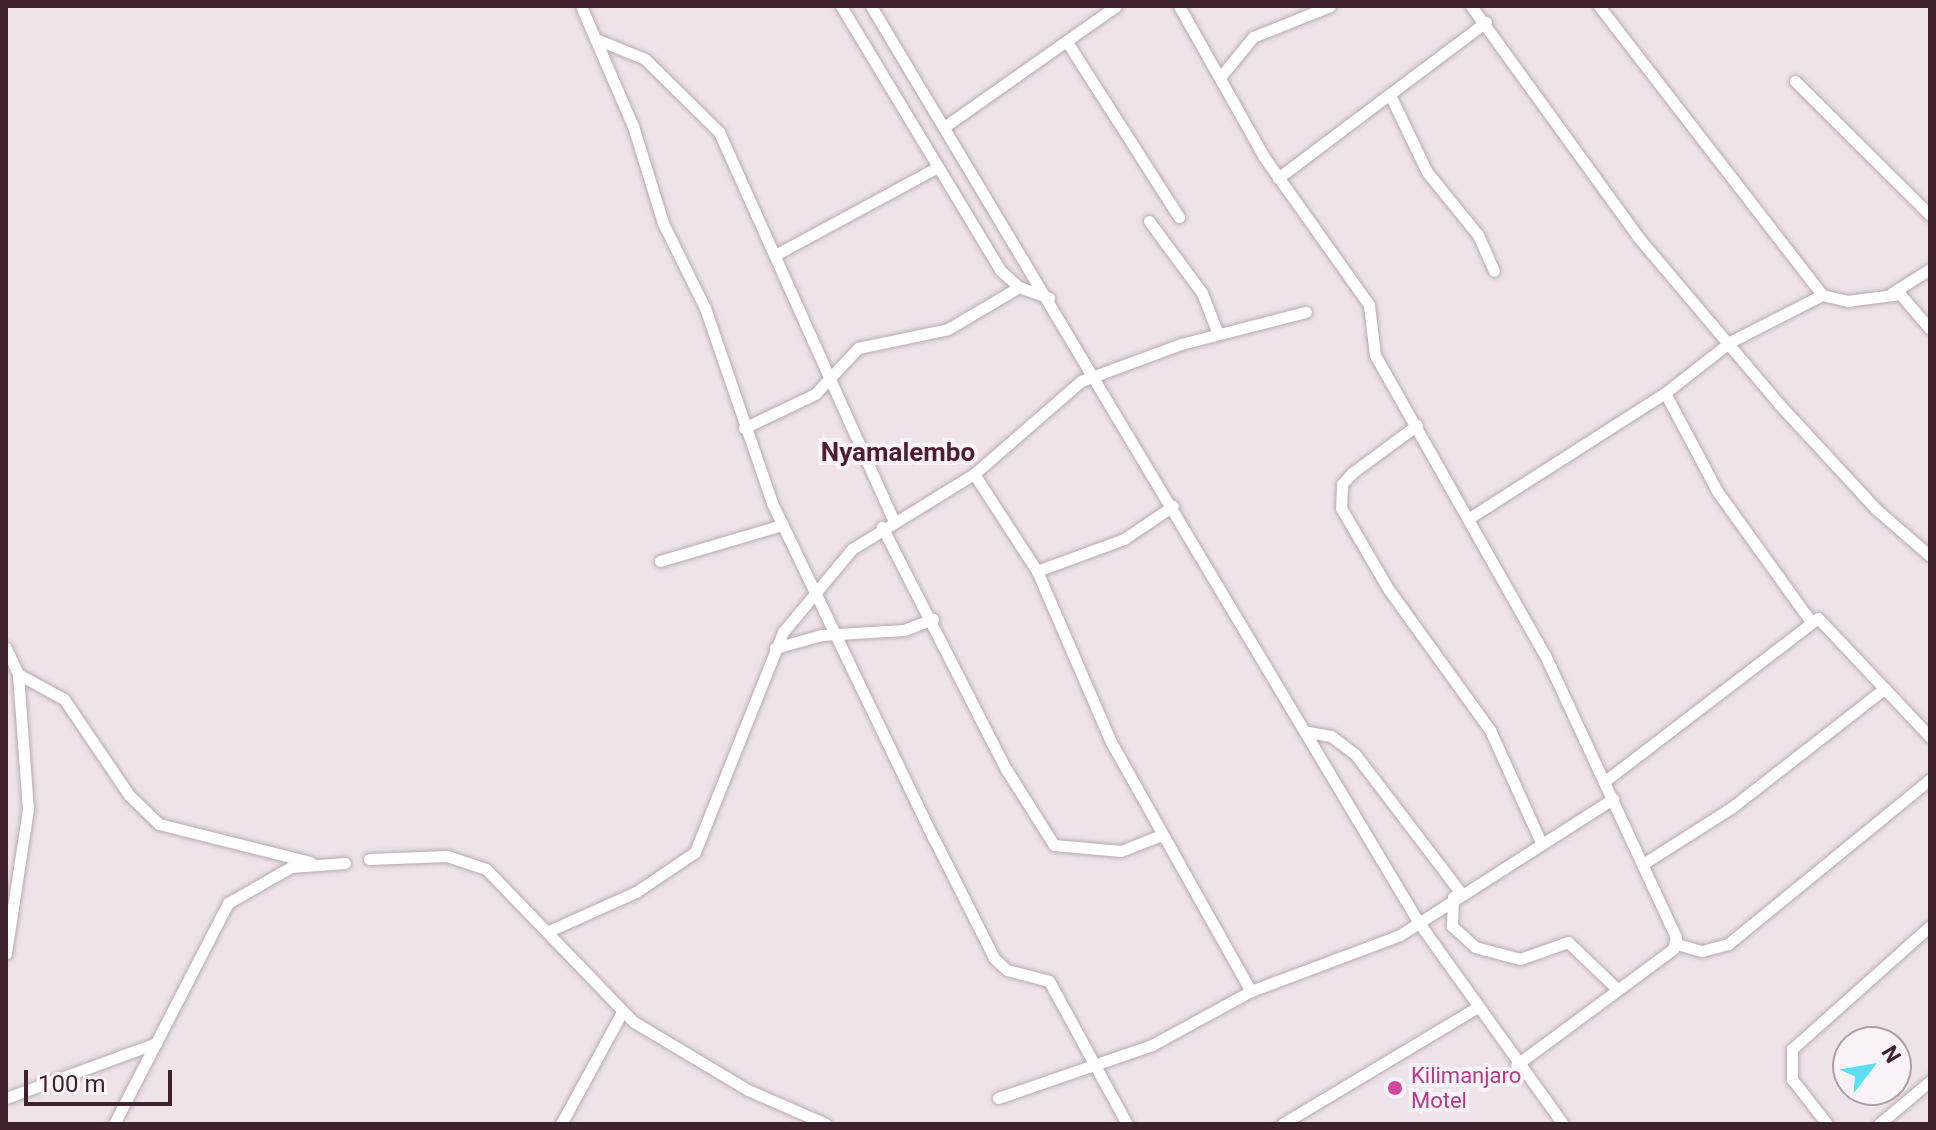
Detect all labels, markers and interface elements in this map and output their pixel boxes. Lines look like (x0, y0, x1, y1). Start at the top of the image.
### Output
district label: Nyamalembo (821, 437, 975, 469)
north arrow (1832, 1026, 1912, 1106)
text: N (1877, 1041, 1906, 1068)
scale bar (28, 1054, 176, 1104)
place label: Kilimanjaro Motel (1411, 1062, 1521, 1114)
text: 100 m (38, 1070, 105, 1098)
marker: Kilimanjaro Motel (1386, 1079, 1404, 1097)

